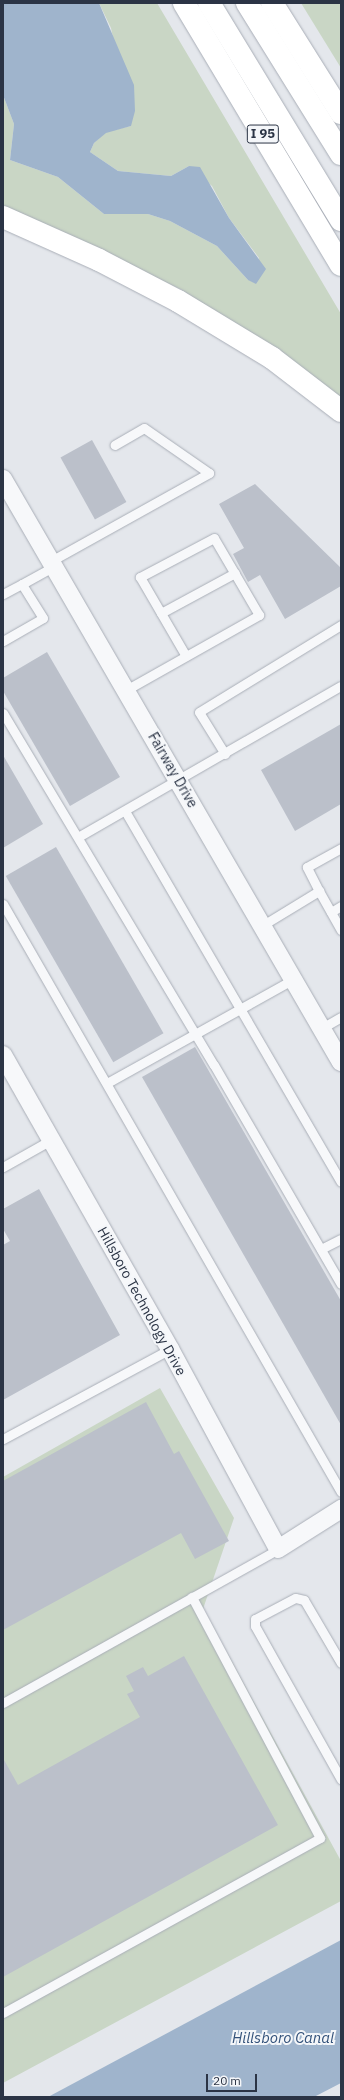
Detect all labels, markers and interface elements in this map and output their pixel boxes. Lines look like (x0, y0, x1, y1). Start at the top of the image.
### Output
road number: I 95 (246, 123, 280, 145)
street label: Fairway Drive (145, 729, 201, 811)
street label: Hillsboro Technology Drive (94, 1224, 190, 1378)
water label: Hillsboro Canal (232, 2029, 334, 2047)
scale bar (208, 2066, 259, 2092)
text: 20 m (213, 2073, 241, 2088)

